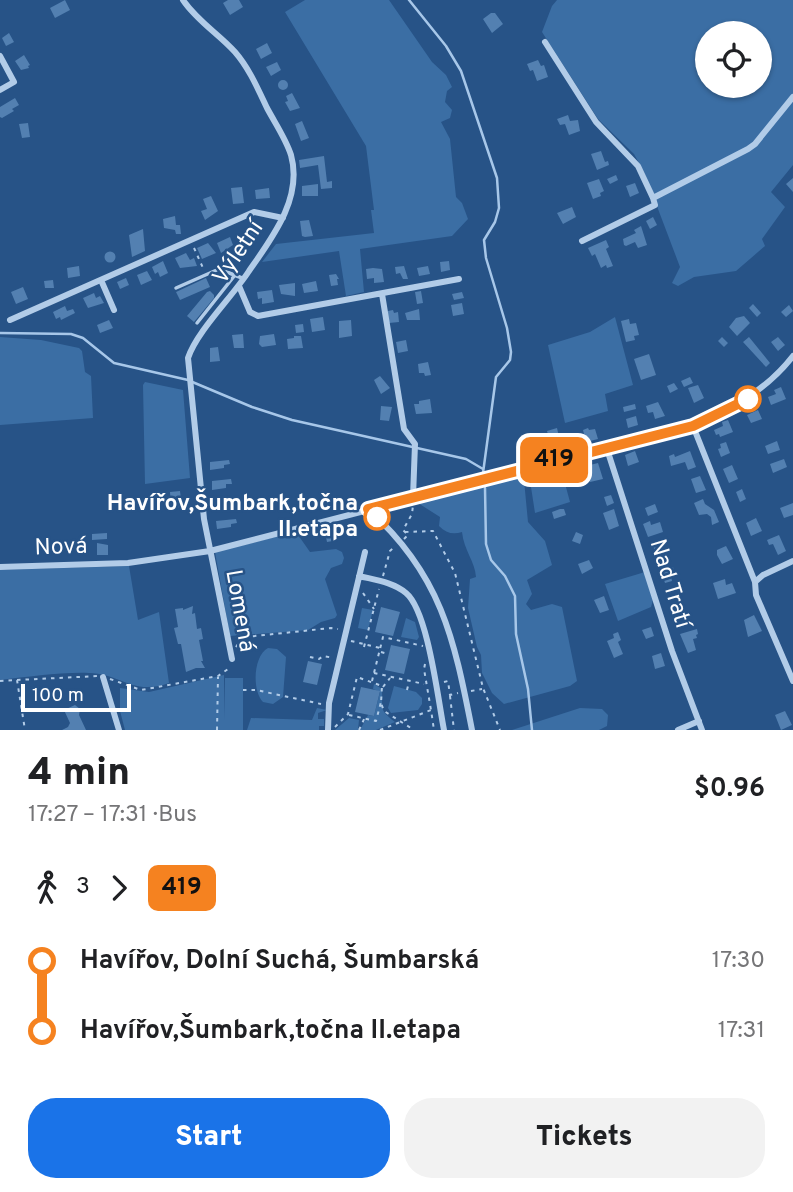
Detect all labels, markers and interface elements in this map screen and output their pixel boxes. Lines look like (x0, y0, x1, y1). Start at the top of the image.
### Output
map controls (695, 21, 772, 98)
button: locate (695, 21, 772, 98)
street label: Výletní (207, 214, 272, 291)
unlabelled marker (735, 386, 761, 412)
line badge: 419 (514, 437, 594, 483)
text: 419 (534, 445, 574, 475)
place label: Havířov,Šumbark,točna II.etapa (107, 488, 358, 545)
marker: Havířov,Šumbark,točna II.etapa (364, 504, 390, 530)
street label: Nová (34, 533, 88, 563)
street label: Nad Tratí (642, 536, 697, 634)
street label: Lomená (218, 568, 260, 654)
scale bar (21, 681, 131, 713)
text: 100 m (32, 684, 84, 708)
text: 4 min (28, 750, 130, 799)
text: $0.96 (694, 773, 765, 806)
text: 17:27 – 17:31 · Bus (28, 801, 197, 830)
icon: walk (28, 869, 66, 907)
icon: forward (100, 869, 138, 907)
text: 3 (76, 873, 90, 902)
text: 419 (162, 873, 202, 903)
text: Havířov, Dolní Suchá, Šumbarská (80, 945, 479, 978)
text: 17:30 (712, 947, 765, 976)
text: Havířov,Šumbark,točna II.etapa (80, 1015, 461, 1048)
text: 17:31 (718, 1017, 765, 1046)
button: Start (28, 1098, 390, 1178)
button: Tickets (404, 1098, 765, 1178)

